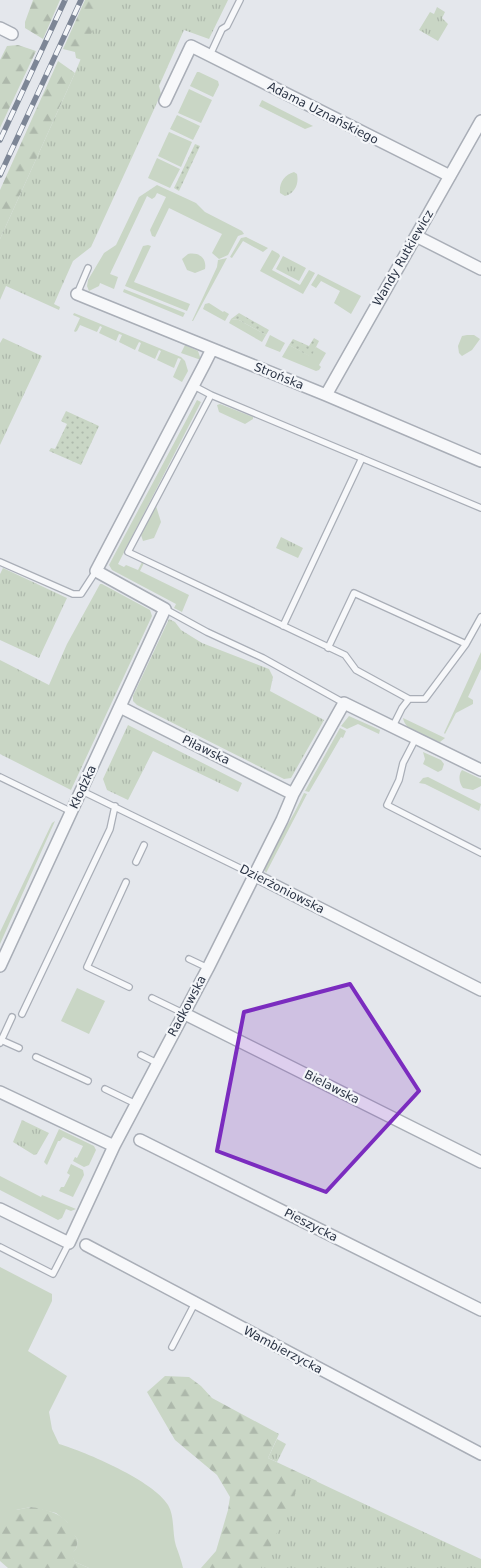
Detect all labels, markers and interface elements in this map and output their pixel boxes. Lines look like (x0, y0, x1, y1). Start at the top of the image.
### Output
street label: Adama Uznańskiego (265, 79, 381, 147)
street label: Wandy Rutkiewicz (370, 208, 436, 308)
street label: Strońska (252, 360, 306, 392)
street label: Piławska (180, 732, 232, 768)
street label: Kłodzka (67, 763, 99, 811)
street label: Dzierżoniowska (237, 862, 327, 916)
street label: Radkowska (165, 973, 209, 1039)
street label: Bielawska (302, 1067, 362, 1107)
street label: Pieszycka (282, 1206, 340, 1244)
street label: Wambierzycka (241, 1323, 325, 1377)

